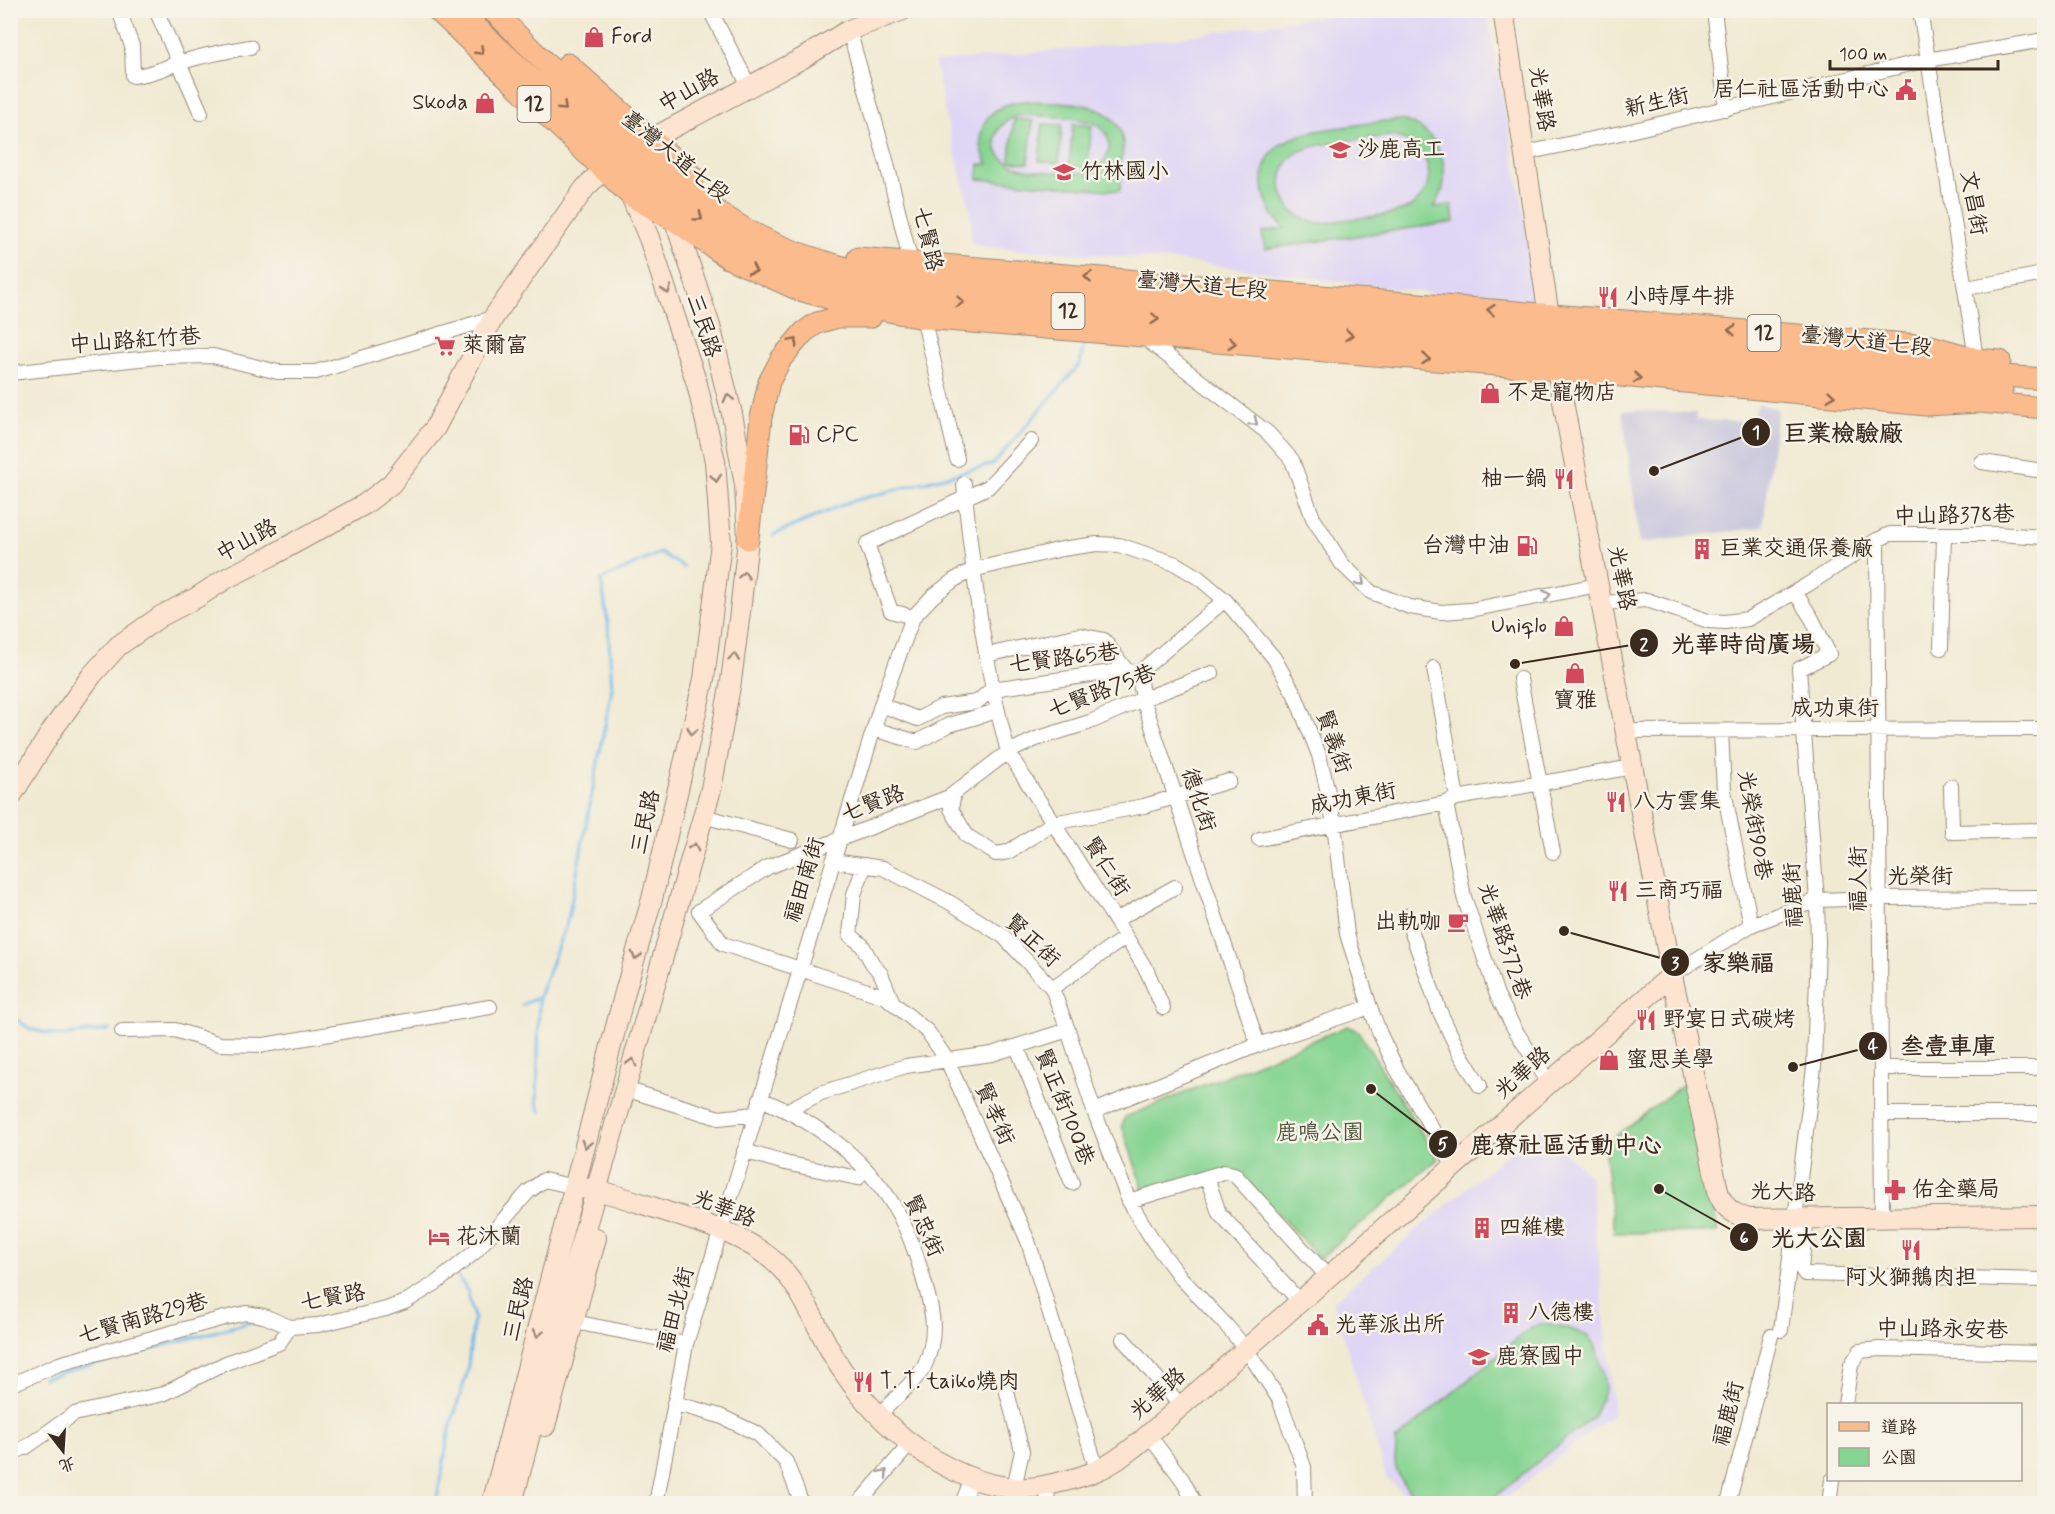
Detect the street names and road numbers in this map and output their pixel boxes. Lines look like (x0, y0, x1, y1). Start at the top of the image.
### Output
street label: 中山路 (653, 63, 725, 119)
street label: 光華路 (1522, 64, 1560, 134)
street label: 新生街 (1622, 82, 1692, 124)
road number: 12 (518, 86, 550, 122)
street label: 臺灣大道七段 (615, 105, 735, 209)
street label: 文昌街 (1953, 168, 1993, 238)
street label: 七賢路 (906, 204, 948, 274)
street label: 臺灣大道七段 (1135, 266, 1269, 306)
street label: 三民路 (679, 290, 727, 362)
road number: 12 (1052, 293, 1084, 329)
road number: 12 (1748, 315, 1780, 351)
street label: 臺灣大道七段 (1799, 321, 1933, 363)
street label: 中山路紅竹巷 (68, 322, 202, 360)
street label: 中山路378巷 (1893, 501, 2015, 531)
street label: 中山路 (211, 513, 283, 569)
street label: 光華路 (1601, 543, 1641, 613)
street label: 七賢路65巷 (1007, 638, 1121, 680)
street label: 七賢路75巷 (1044, 659, 1160, 725)
street label: 成功東街 (1791, 695, 1879, 723)
street label: 賢義街 (1309, 706, 1357, 778)
street label: 德化街 (1174, 764, 1222, 836)
street label: 光榮街90巷 (1731, 768, 1777, 882)
street label: 成功東街 (1307, 777, 1399, 821)
street label: 七賢路 (837, 779, 909, 829)
street label: 三民路 (625, 787, 667, 857)
street label: 賢仁街 (1076, 832, 1136, 902)
street label: 福田南街 (779, 834, 831, 926)
street label: 福人街 (1845, 846, 1873, 912)
street label: 福鹿街 (1778, 861, 1810, 929)
street label: 光榮街 (1887, 863, 1953, 891)
street label: 光華路372巷 (1471, 879, 1537, 1003)
street label: 賢正街 (998, 908, 1066, 974)
street label: 光華路 (1489, 1041, 1557, 1105)
street label: 賢正街100巷 (1028, 1044, 1100, 1170)
street label: 賢孝街 (968, 1078, 1020, 1150)
street label: 光大路 (1750, 1178, 1816, 1208)
street label: 光華路 (688, 1184, 760, 1234)
street label: 賢忠街 (897, 1190, 949, 1262)
street label: 福田北街 (651, 1264, 701, 1356)
street label: 三民路 (497, 1274, 541, 1344)
street label: 七賢路 (298, 1278, 368, 1318)
street label: 七賢南路29巷 (75, 1287, 211, 1351)
street label: 中山路永安巷 (1876, 1315, 2008, 1345)
street label: 光華路 (1124, 1362, 1192, 1426)
street label: 福鹿街 (1707, 1379, 1751, 1449)

